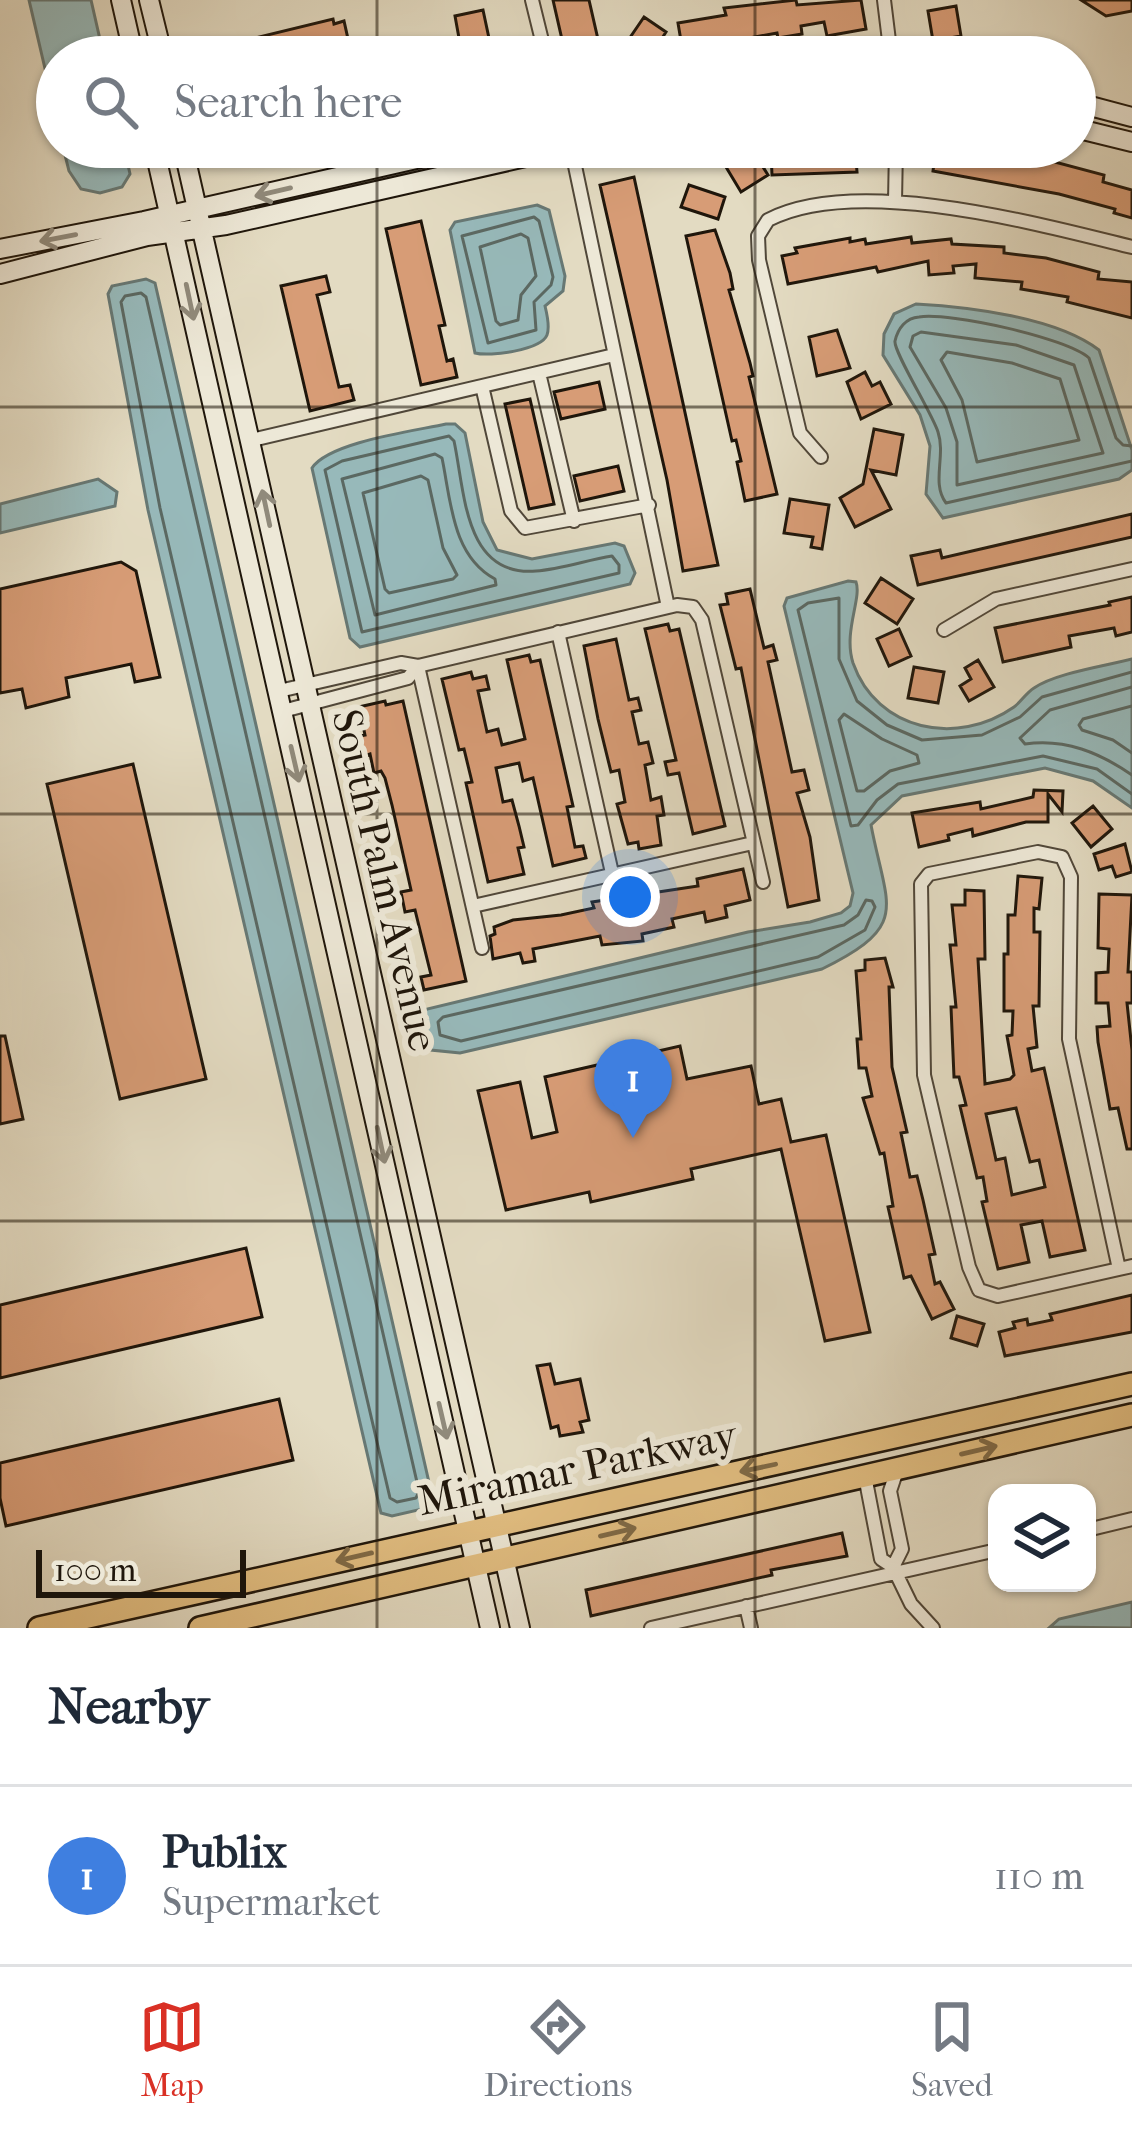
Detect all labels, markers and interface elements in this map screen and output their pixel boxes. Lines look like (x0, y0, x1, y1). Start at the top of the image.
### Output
search box (36, 36, 1096, 168)
icon: search (78, 69, 144, 135)
text: Search here (174, 76, 402, 129)
one-way arrow (254, 181, 292, 204)
one-way arrow (39, 228, 78, 250)
one-way arrow (179, 282, 202, 321)
one-way arrow (254, 489, 277, 527)
street label: South Palm Avenue (321, 705, 448, 1056)
one-way arrow (285, 745, 308, 783)
your location (600, 867, 660, 927)
pin: 1 (594, 1039, 672, 1138)
one-way arrow (370, 1125, 393, 1163)
one-way arrow (433, 1401, 456, 1439)
street label: Miramar Parkway (413, 1410, 743, 1526)
one-way arrow (959, 1438, 997, 1460)
one-way arrow (739, 1458, 778, 1480)
map controls (988, 1484, 1096, 1592)
button: layers (988, 1484, 1096, 1592)
one-way arrow (598, 1520, 636, 1543)
scale bar (36, 1544, 246, 1597)
one-way arrow (335, 1546, 373, 1569)
text: 100 m (54, 1551, 137, 1590)
text: Nearby (48, 1676, 209, 1736)
text: Publix (162, 1826, 287, 1879)
text: 1 (80, 1853, 94, 1899)
text: 110 m (994, 1853, 1084, 1899)
text: Supermarket (162, 1879, 381, 1925)
tab: Map (139, 1994, 205, 2105)
tab: Directions (484, 1994, 632, 2105)
tab: Saved (911, 1994, 993, 2105)

